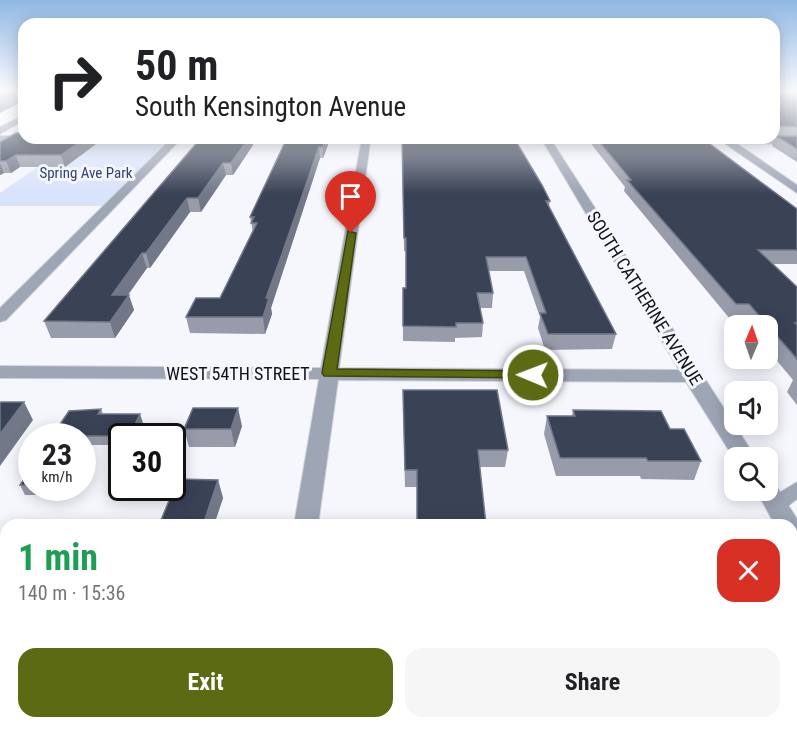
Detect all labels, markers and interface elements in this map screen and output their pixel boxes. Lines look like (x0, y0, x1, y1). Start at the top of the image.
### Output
text: 50 m (135, 41, 218, 90)
icon: right (36, 42, 114, 120)
text: South Kensington Avenue (135, 91, 406, 123)
park label: Spring Ave Park (39, 164, 133, 182)
pin (325, 171, 376, 233)
icon: arrive (334, 180, 367, 213)
street label: SOUTH CATHERINE AVENUE (583, 207, 707, 389)
north arrow (724, 315, 778, 369)
map controls (724, 315, 778, 501)
position arrow (501, 343, 565, 407)
street label: WEST 54TH STREET (166, 363, 310, 384)
button: sound (724, 381, 778, 435)
speed limit sign: 30 (108, 423, 186, 501)
text: 23 (42, 437, 72, 472)
button: search (724, 447, 778, 501)
text: km/h (42, 468, 72, 486)
text: 1 min (18, 537, 98, 579)
button: close (717, 539, 780, 602)
text: 140 m · 15:36 (18, 581, 125, 605)
button: Exit (18, 648, 393, 717)
button: Share (405, 648, 780, 717)

